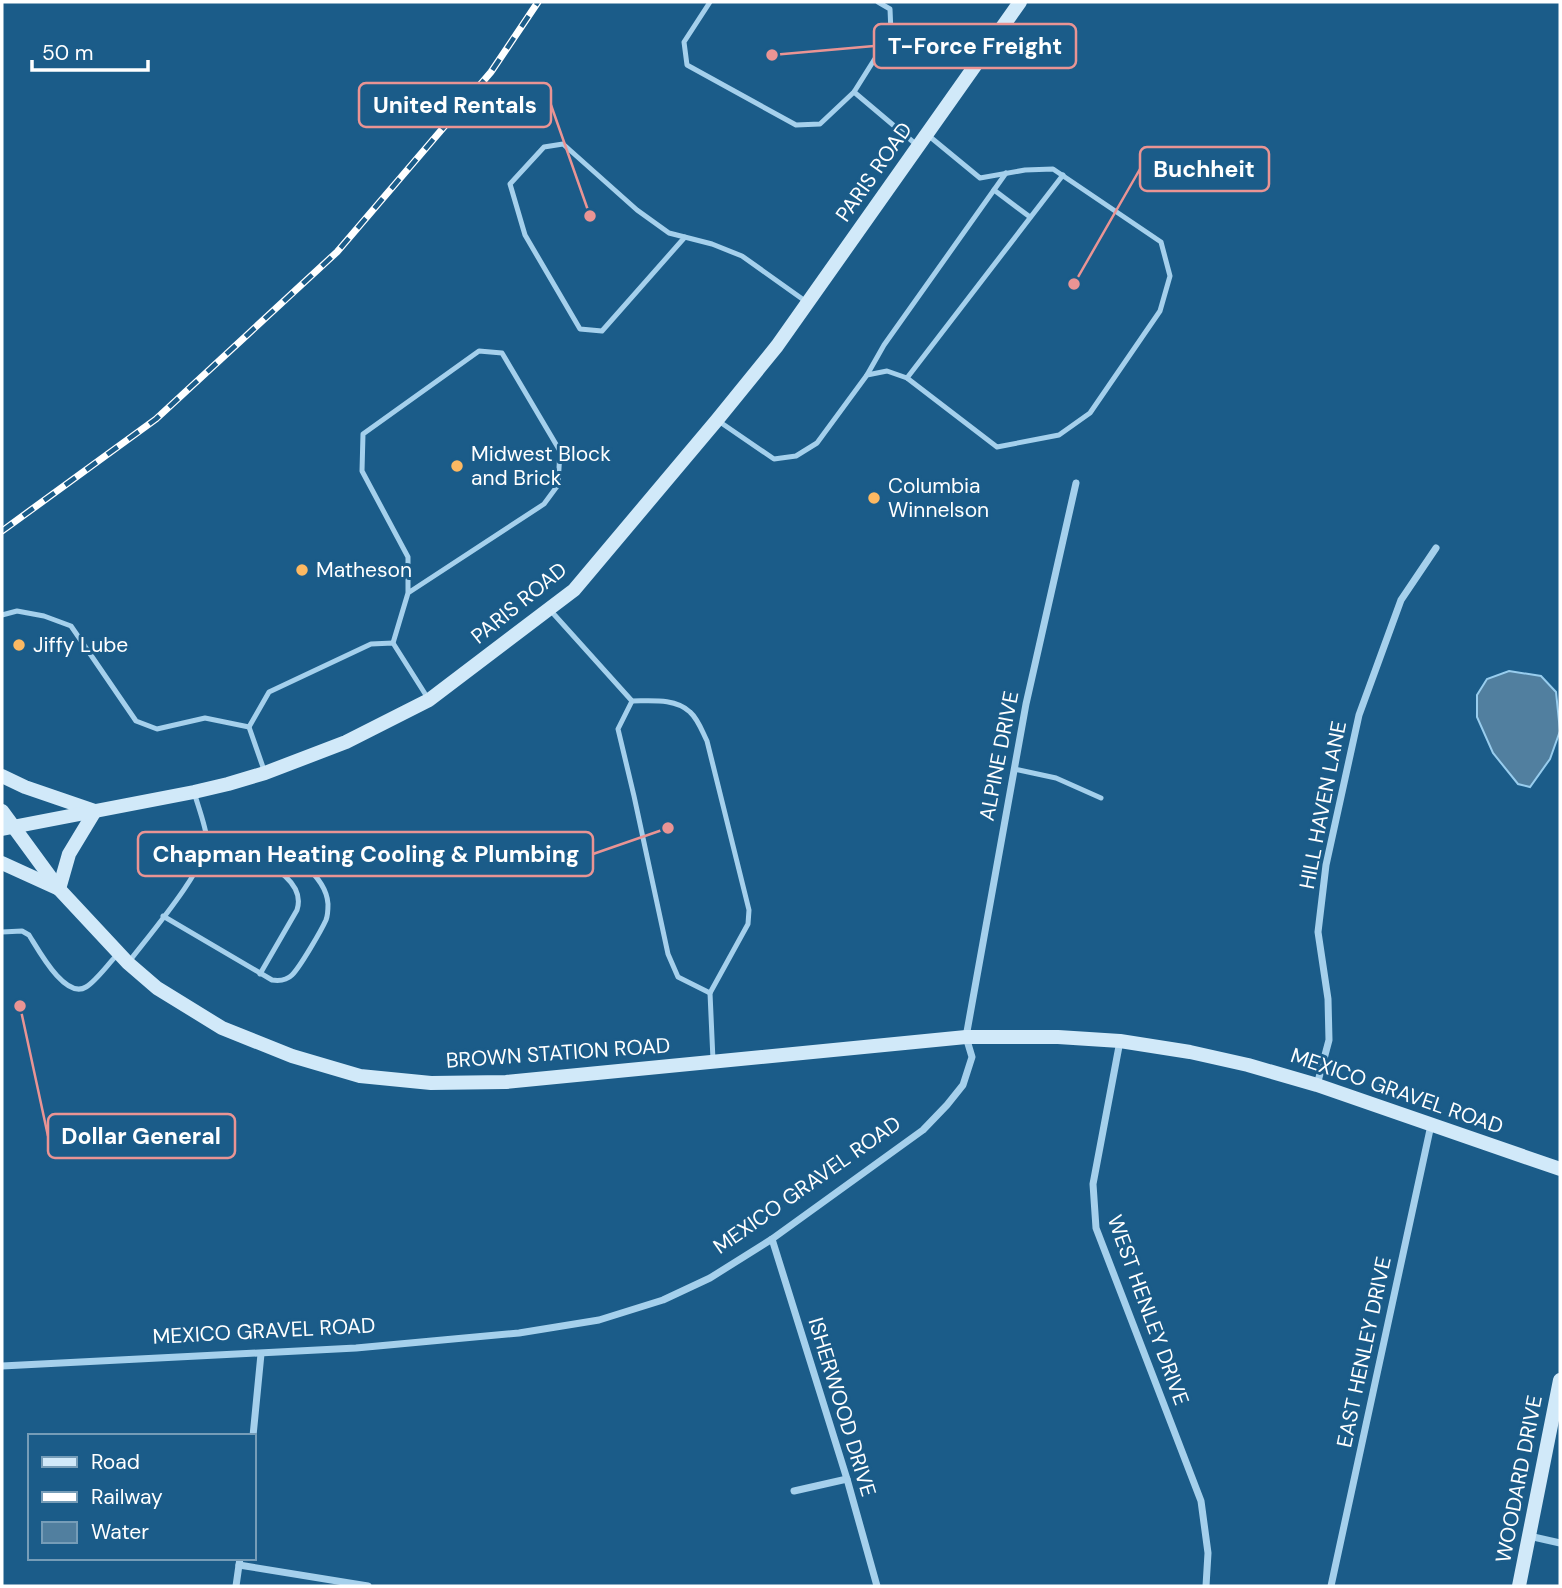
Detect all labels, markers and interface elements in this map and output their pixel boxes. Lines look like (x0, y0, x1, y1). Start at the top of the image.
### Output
callout: T-Force Freight (874, 24, 1076, 68)
scale bar (32, 28, 147, 72)
text: T-Force Freight (888, 31, 1062, 61)
text: 50 m (42, 39, 93, 67)
callout: United Rentals (359, 83, 551, 127)
text: United Rentals (373, 90, 537, 120)
street label: PARIS ROAD (829, 117, 919, 227)
callout: Buchheit (1140, 147, 1269, 191)
text: Buchheit (1153, 154, 1255, 184)
place label: Midwest Block and Brick (471, 440, 611, 492)
marker: Midwest Block and Brick (449, 458, 465, 474)
place label: Columbia Winnelson (888, 472, 989, 524)
marker: Columbia Winnelson (866, 490, 882, 506)
place label: Matheson (316, 556, 412, 584)
street label: PARIS ROAD (465, 556, 573, 650)
marker: Matheson (294, 562, 310, 578)
place label: Jiffy Lube (33, 631, 128, 659)
marker: Jiffy Lube (11, 637, 27, 653)
street label: ALPINE DRIVE (973, 689, 1025, 823)
street label: HILL HAVEN LANE (1293, 719, 1353, 891)
callout: Chapman Heating Cooling & Plumbing (138, 832, 593, 876)
text: Chapman Heating Cooling & Plumbing (152, 839, 580, 869)
street label: BROWN STATION ROAD (445, 1031, 671, 1075)
street label: MEXICO GRAVEL ROAD (1287, 1041, 1507, 1141)
street label: MEXICO GRAVEL ROAD (708, 1110, 906, 1260)
callout: Dollar General (48, 1114, 235, 1158)
text: Dollar General (61, 1121, 221, 1151)
street label: WEST HENLEY DRIVE (1101, 1211, 1195, 1409)
street label: EAST HENLEY DRIVE (1330, 1254, 1398, 1450)
street label: MEXICO GRAVEL ROAD (152, 1311, 376, 1351)
street label: ISHERWOOD DRIVE (801, 1314, 883, 1500)
street label: WOODARD DRIVE (1489, 1393, 1549, 1565)
legend (28, 1434, 256, 1560)
text: Road (91, 1448, 140, 1476)
text: Railway (91, 1483, 163, 1511)
text: Water (91, 1518, 149, 1546)

